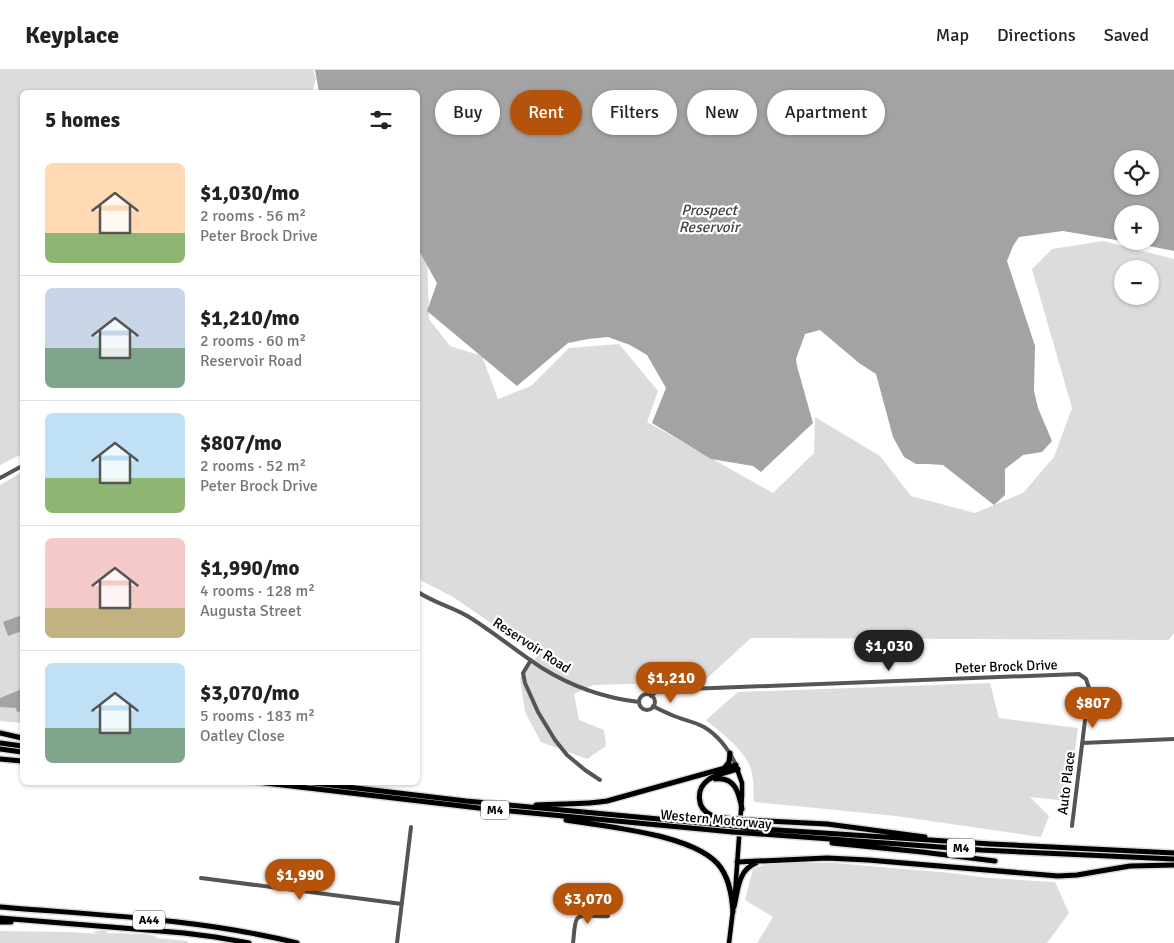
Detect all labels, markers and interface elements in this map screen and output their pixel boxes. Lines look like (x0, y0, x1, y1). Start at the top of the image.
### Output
text: Keyplace (25, 20, 119, 50)
text: Map (936, 24, 969, 46)
text: Directions (997, 24, 1076, 46)
text: Saved (1104, 24, 1149, 46)
chip: Buy (435, 90, 500, 135)
chip: Rent (510, 90, 582, 135)
chip: Filters (592, 90, 677, 135)
chip: New (687, 90, 757, 135)
chip: Apartment (767, 90, 885, 135)
icon: filters (367, 106, 395, 134)
text: 5 homes (45, 107, 120, 133)
map controls (1114, 150, 1159, 305)
button: locate (1114, 150, 1159, 195)
text: $1,030/mo (200, 180, 299, 206)
icon: home (85, 183, 145, 243)
water label: Prospect Reservoir (679, 201, 742, 236)
button: + (1114, 205, 1159, 250)
text: 2 rooms · 56 m² (200, 206, 306, 226)
text: Peter Brock Drive (200, 226, 318, 246)
button: − (1114, 260, 1159, 305)
text: $1,210/mo (200, 305, 299, 331)
icon: home (85, 308, 145, 368)
text: 2 rooms · 60 m² (200, 331, 306, 351)
text: Reservoir Road (200, 351, 302, 371)
text: $807/mo (200, 430, 282, 456)
icon: home (85, 433, 145, 493)
text: 2 rooms · 52 m² (200, 456, 306, 476)
text: Peter Brock Drive (200, 476, 318, 496)
text: $1,990/mo (200, 555, 299, 581)
icon: home (85, 558, 145, 618)
text: 4 rooms · 128 m² (200, 581, 315, 601)
text: Augusta Street (200, 601, 301, 621)
street label: Reservoir Road (490, 614, 574, 677)
pin: $1,030 (848, 630, 930, 672)
text: $1,030 (865, 636, 913, 656)
street label: Peter Brock Drive (954, 656, 1058, 677)
pin: $1,210 (630, 662, 712, 704)
text: $1,210 (647, 668, 695, 688)
text: $3,070/mo (200, 680, 299, 706)
icon: home (85, 683, 145, 743)
pin: $807 (1063, 686, 1123, 729)
text: $807 (1076, 693, 1110, 713)
text: 5 rooms · 183 m² (200, 706, 315, 726)
text: Oatley Close (200, 726, 285, 746)
street label: Auto Place (1054, 750, 1079, 816)
road number: M4 (481, 800, 509, 820)
street label: Western Motorway (660, 806, 773, 833)
road number: M4 (947, 838, 975, 858)
pin: $1,990 (259, 858, 341, 901)
text: $1,990 (276, 865, 324, 885)
pin: $3,070 (547, 882, 629, 925)
text: $3,070 (564, 889, 612, 909)
road number: A44 (133, 910, 165, 930)

